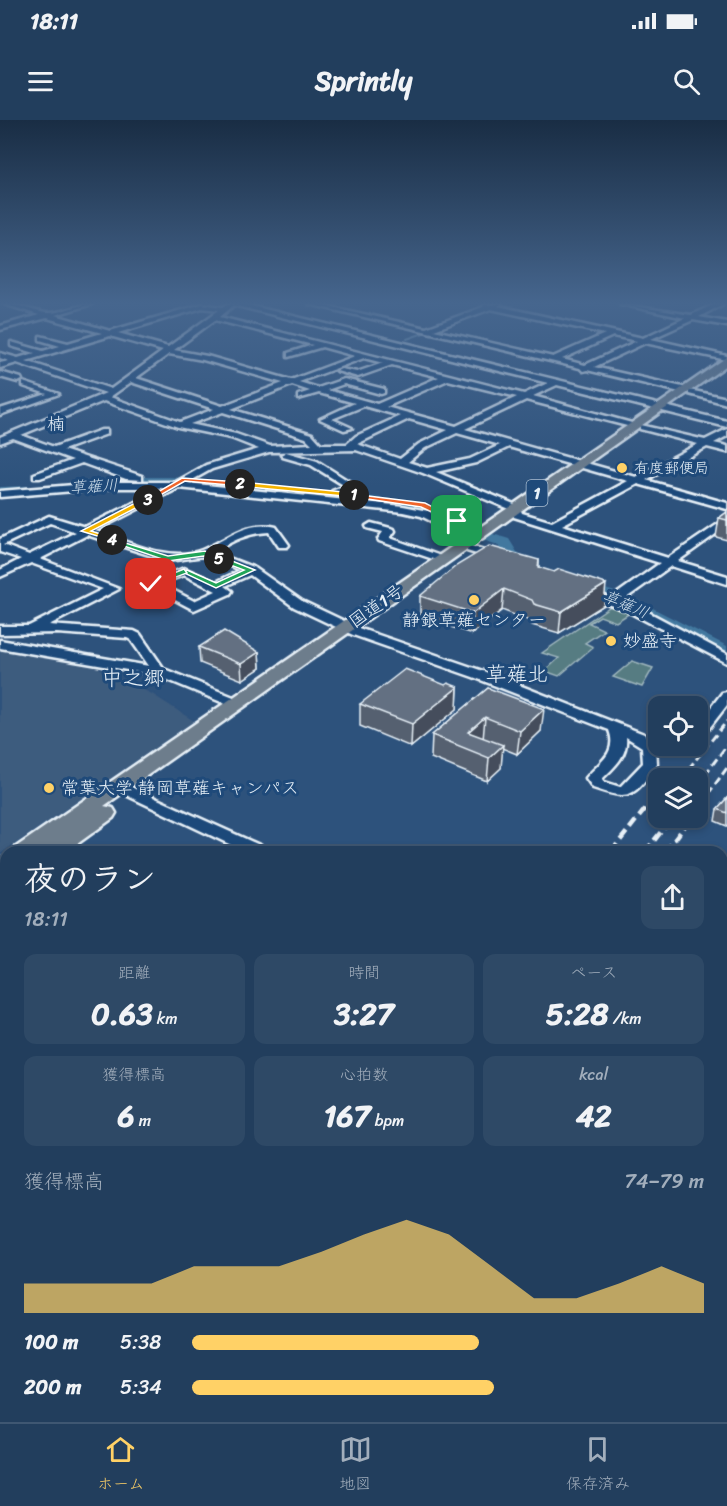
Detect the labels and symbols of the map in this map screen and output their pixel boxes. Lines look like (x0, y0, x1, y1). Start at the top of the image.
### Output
district label: 楠 (47, 408, 65, 440)
place label: 有度郵便局 (634, 455, 709, 481)
marker: 有度郵便局 (615, 461, 629, 475)
pin: 2 (225, 469, 255, 499)
water label: 草薙川 (69, 470, 119, 502)
pin: 1 (339, 480, 369, 510)
road number: 1 (526, 480, 548, 506)
pin: 3 (133, 485, 163, 515)
pin (431, 495, 482, 546)
pin: 4 (97, 525, 127, 555)
pin: 5 (204, 544, 234, 574)
pin (125, 558, 176, 609)
street label: 国道1号 (342, 575, 410, 637)
water label: 草薙川 (598, 581, 654, 627)
marker: 静銀草薙センター (467, 593, 481, 607)
place label: 静銀草薙センター (402, 604, 546, 636)
place label: 妙盛寺 (623, 625, 677, 657)
marker: 妙盛寺 (604, 634, 618, 648)
district label: 草薙北 (486, 655, 549, 693)
district label: 中之郷 (102, 659, 165, 697)
place label: 常葉大学 静岡草薙キャンパス (61, 772, 299, 804)
marker: 常葉大学 静岡草薙キャンパス (42, 781, 56, 795)

